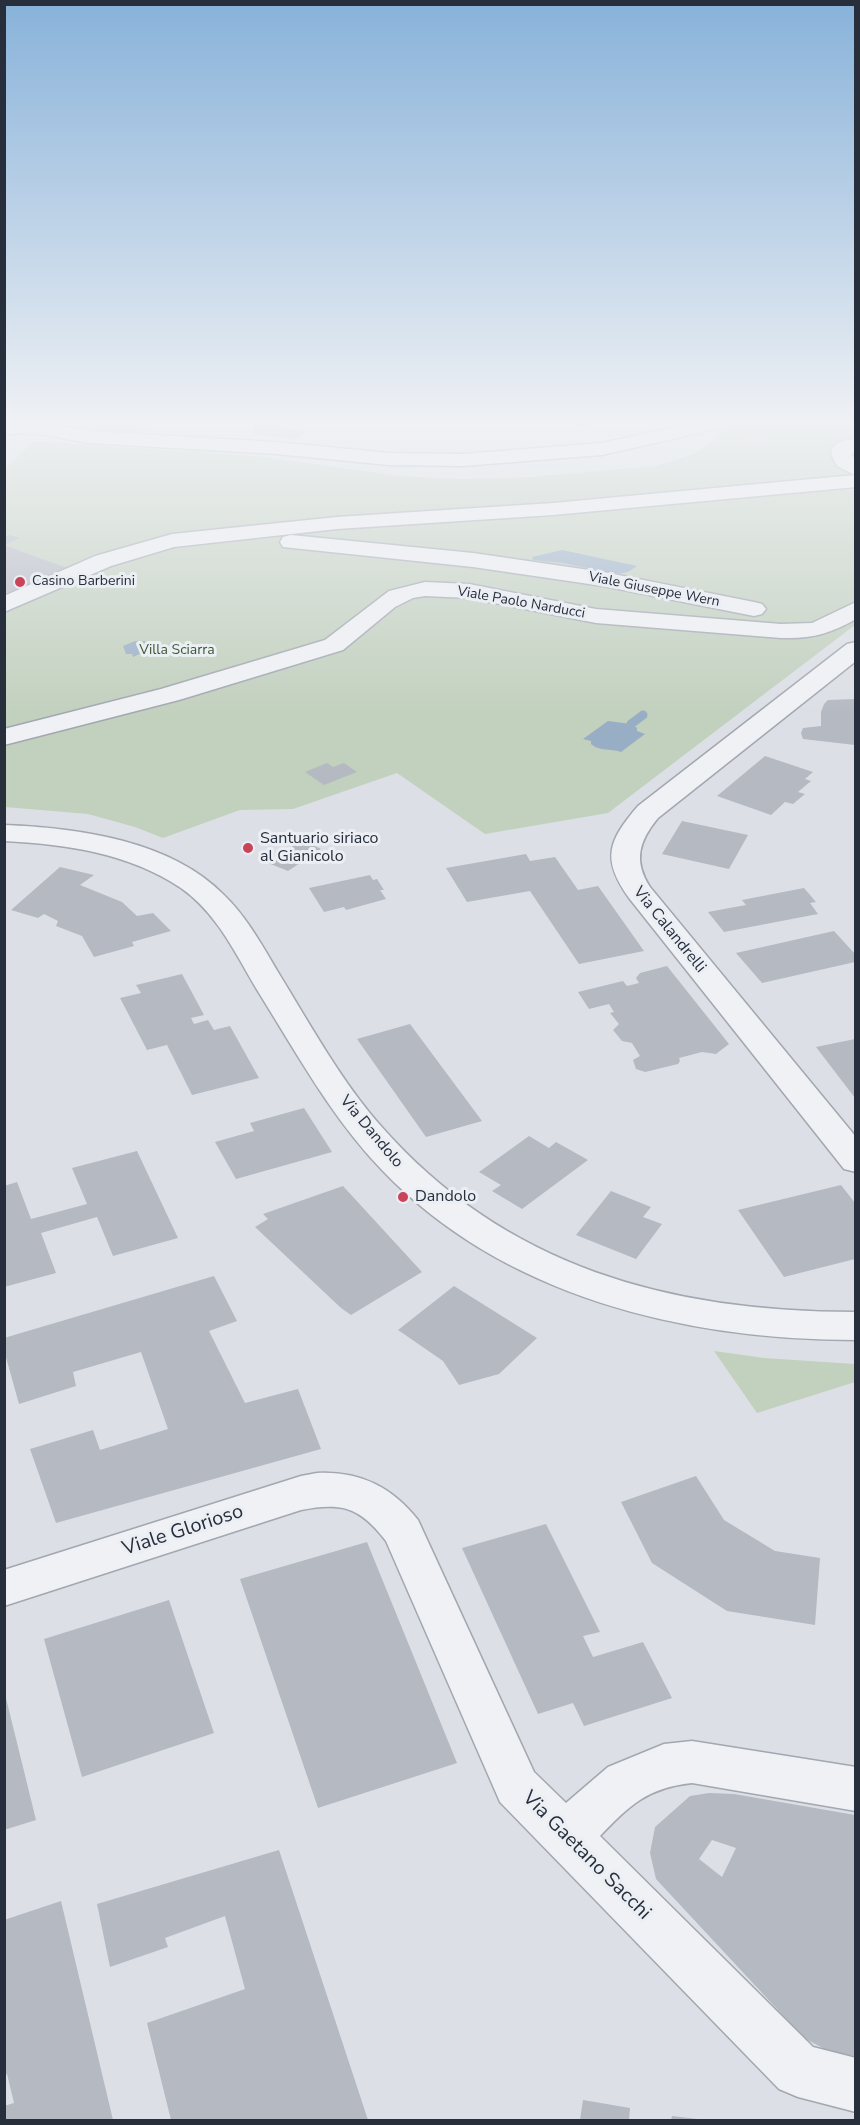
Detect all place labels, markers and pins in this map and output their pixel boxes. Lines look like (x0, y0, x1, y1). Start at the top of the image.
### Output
place label: Casino Barberini (32, 574, 135, 590)
marker: Casino Barberini (13, 575, 27, 589)
place label: Santuario siriaco al Gianicolo (260, 829, 378, 867)
marker: Santuario siriaco al Gianicolo (241, 841, 255, 855)
place label: Dandolo (415, 1187, 476, 1207)
marker: Dandolo (396, 1190, 410, 1204)

